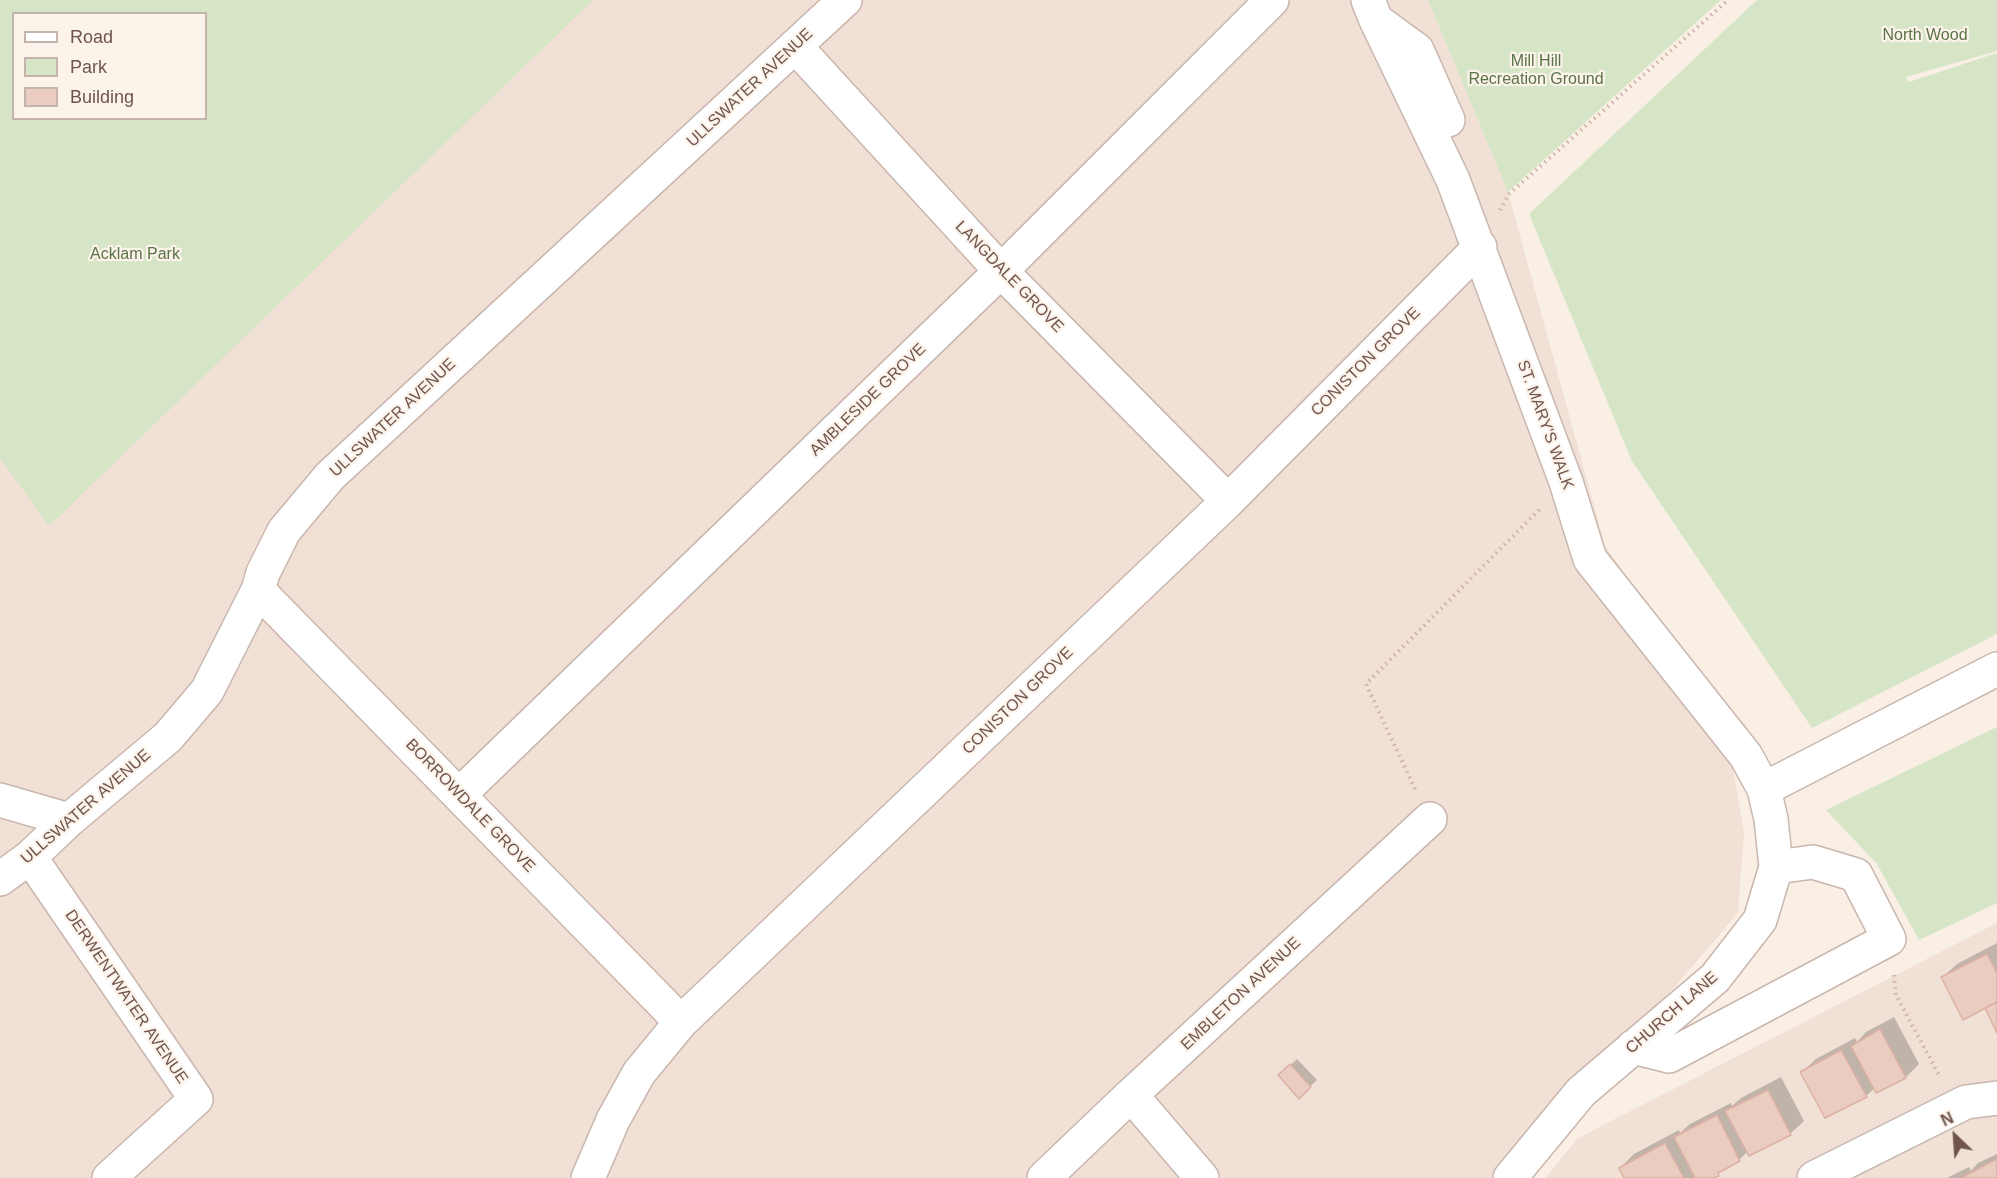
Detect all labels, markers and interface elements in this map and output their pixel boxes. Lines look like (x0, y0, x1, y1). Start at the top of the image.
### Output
legend (12, 12, 207, 120)
street label: ULLSWATER AVENUE (683, 25, 817, 151)
park label: North Wood (1882, 26, 1968, 46)
text: Road (70, 27, 113, 47)
park label: Mill Hill Recreation Ground (1468, 52, 1604, 90)
text: Park (70, 57, 107, 77)
text: Building (70, 87, 134, 107)
street label: LANGDALE GROVE (951, 217, 1067, 337)
park label: Acklam Park (90, 245, 180, 265)
street label: CONISTON GROVE (1307, 303, 1425, 421)
street label: AMBLESIDE GROVE (806, 340, 930, 460)
street label: ULLSWATER AVENUE (326, 355, 460, 481)
street label: ST. MARY'S WALK (1513, 358, 1577, 492)
street label: CONISTON GROVE (959, 643, 1077, 759)
street label: BORROWDALE GROVE (401, 735, 539, 877)
street label: ULLSWATER AVENUE (17, 746, 155, 868)
street label: DERWENTWATER AVENUE (61, 906, 191, 1088)
street label: EMBLETON AVENUE (1177, 934, 1305, 1054)
street label: CHURCH LANE (1622, 968, 1722, 1058)
north arrow (1925, 1106, 1985, 1166)
text: N (1938, 1109, 1956, 1129)

